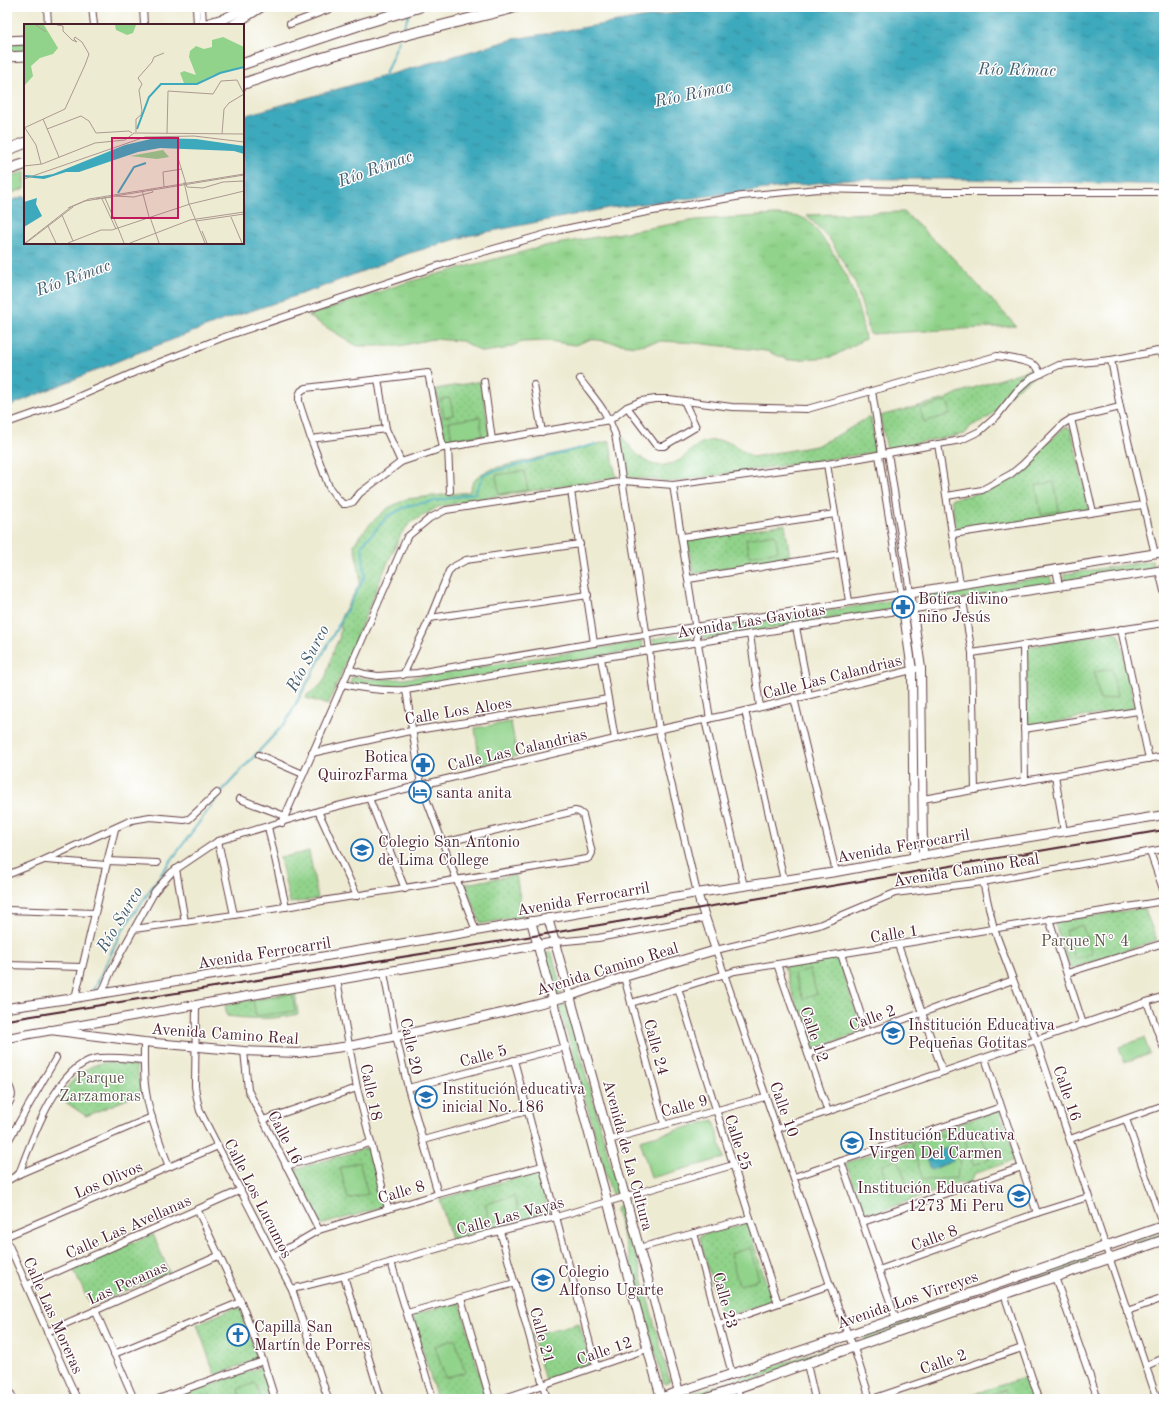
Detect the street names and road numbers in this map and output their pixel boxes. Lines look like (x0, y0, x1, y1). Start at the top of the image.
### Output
street label: Avenida Las Gaviotas (676, 602, 827, 642)
street label: Calle Las Calandrias (761, 653, 904, 703)
street label: Calle Los Aloes (404, 696, 513, 728)
street label: Calle Las Calandrias (446, 727, 589, 775)
street label: Avenida Ferrocarril (836, 827, 971, 867)
street label: Avenida Camino Real (892, 852, 1041, 890)
street label: Avenida Ferrocarril (516, 880, 651, 920)
street label: Calle 1 (869, 923, 919, 947)
street label: Avenida Ferrocarril (197, 936, 332, 972)
street label: Avenida Camino Real (535, 941, 681, 999)
street label: Calle 2 (847, 1003, 898, 1035)
street label: Calle 12 (796, 1005, 830, 1065)
street label: Calle 20 (396, 1017, 424, 1076)
street label: Calle 24 (640, 1018, 670, 1077)
street label: Avenida Camino Real (151, 1022, 299, 1048)
street label: Calle 5 (458, 1043, 509, 1071)
street label: Calle 18 (356, 1063, 384, 1122)
street label: Calle 16 (1049, 1064, 1083, 1124)
street label: Avenida de La Cultura (599, 1078, 655, 1233)
street label: Calle 10 (766, 1080, 801, 1140)
street label: Calle 9 (659, 1093, 710, 1121)
street label: Calle 16 (264, 1109, 304, 1167)
street label: Calle 25 (721, 1113, 754, 1173)
street label: Calle Los Lucumos (220, 1137, 294, 1261)
street label: Los Olivos (72, 1159, 145, 1202)
street label: Calle 8 (376, 1179, 427, 1207)
street label: Calle Las Avellanas (64, 1193, 194, 1263)
street label: Calle Las Vayas (455, 1195, 566, 1239)
street label: Calle 8 (909, 1223, 960, 1255)
street label: Calle Las Moreras (19, 1255, 85, 1377)
street label: Las Pecanas (85, 1259, 170, 1309)
street label: Avenida Los Virreyes (835, 1269, 981, 1333)
street label: Calle 23 (709, 1271, 739, 1330)
street label: Calle 21 (526, 1306, 556, 1365)
street label: Calle 12 (575, 1335, 635, 1369)
street label: Calle 2 (918, 1347, 969, 1378)

